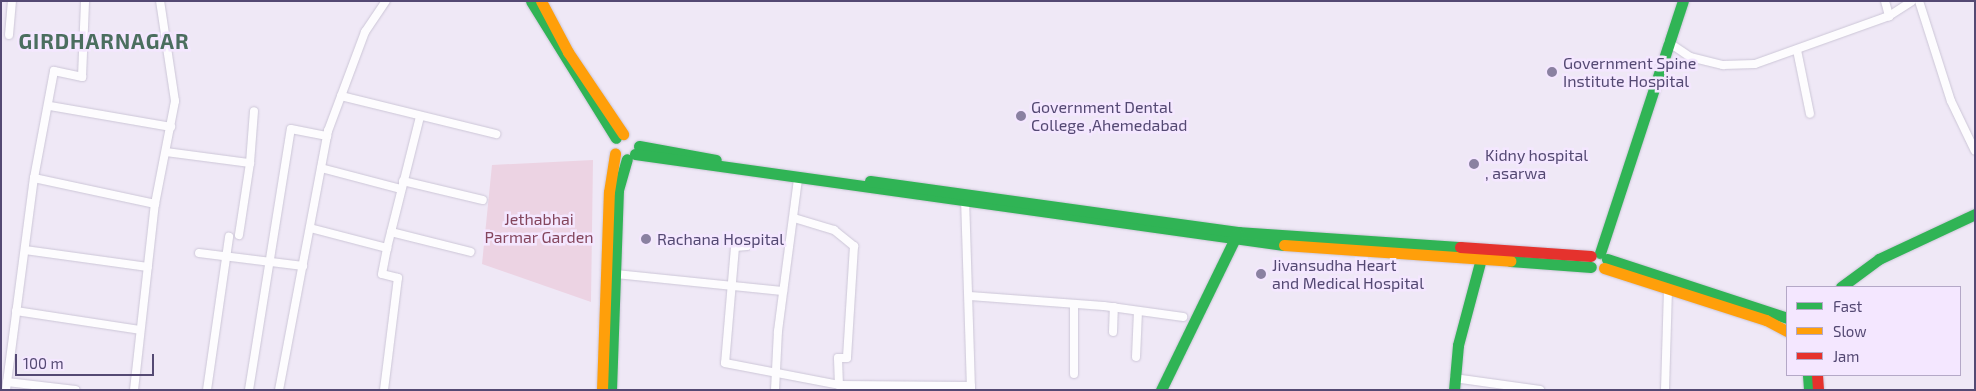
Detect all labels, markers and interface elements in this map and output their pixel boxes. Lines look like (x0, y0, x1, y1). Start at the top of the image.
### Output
district label: GIRDHARNAGAR (17, 28, 191, 54)
place label: Government Spine Institute Hospital (1563, 53, 1696, 91)
marker: Government Spine Institute Hospital (1545, 65, 1559, 79)
place label: Government Dental College ,Ahemedabad (1031, 97, 1187, 135)
marker: Government Dental College ,Ahemedabad (1015, 110, 1027, 122)
place label: Kidny hospital , asarwa (1485, 145, 1588, 183)
marker: Kidny hospital , asarwa (1467, 157, 1481, 171)
park label: Jethabhai Parmar Garden (484, 209, 594, 247)
place label: Rachana Hospital (657, 229, 784, 249)
marker: Rachana Hospital (639, 232, 653, 246)
place label: Jivansudha Heart and Medical Hospital (1272, 255, 1424, 293)
marker: Jivansudha Heart and Medical Hospital (1254, 267, 1268, 281)
legend (1786, 286, 1961, 376)
text: Fast (1833, 297, 1862, 315)
text: Slow (1833, 322, 1867, 340)
scale bar (18, 344, 156, 376)
text: Jam (1833, 347, 1859, 365)
text: 100 m (23, 354, 64, 372)

